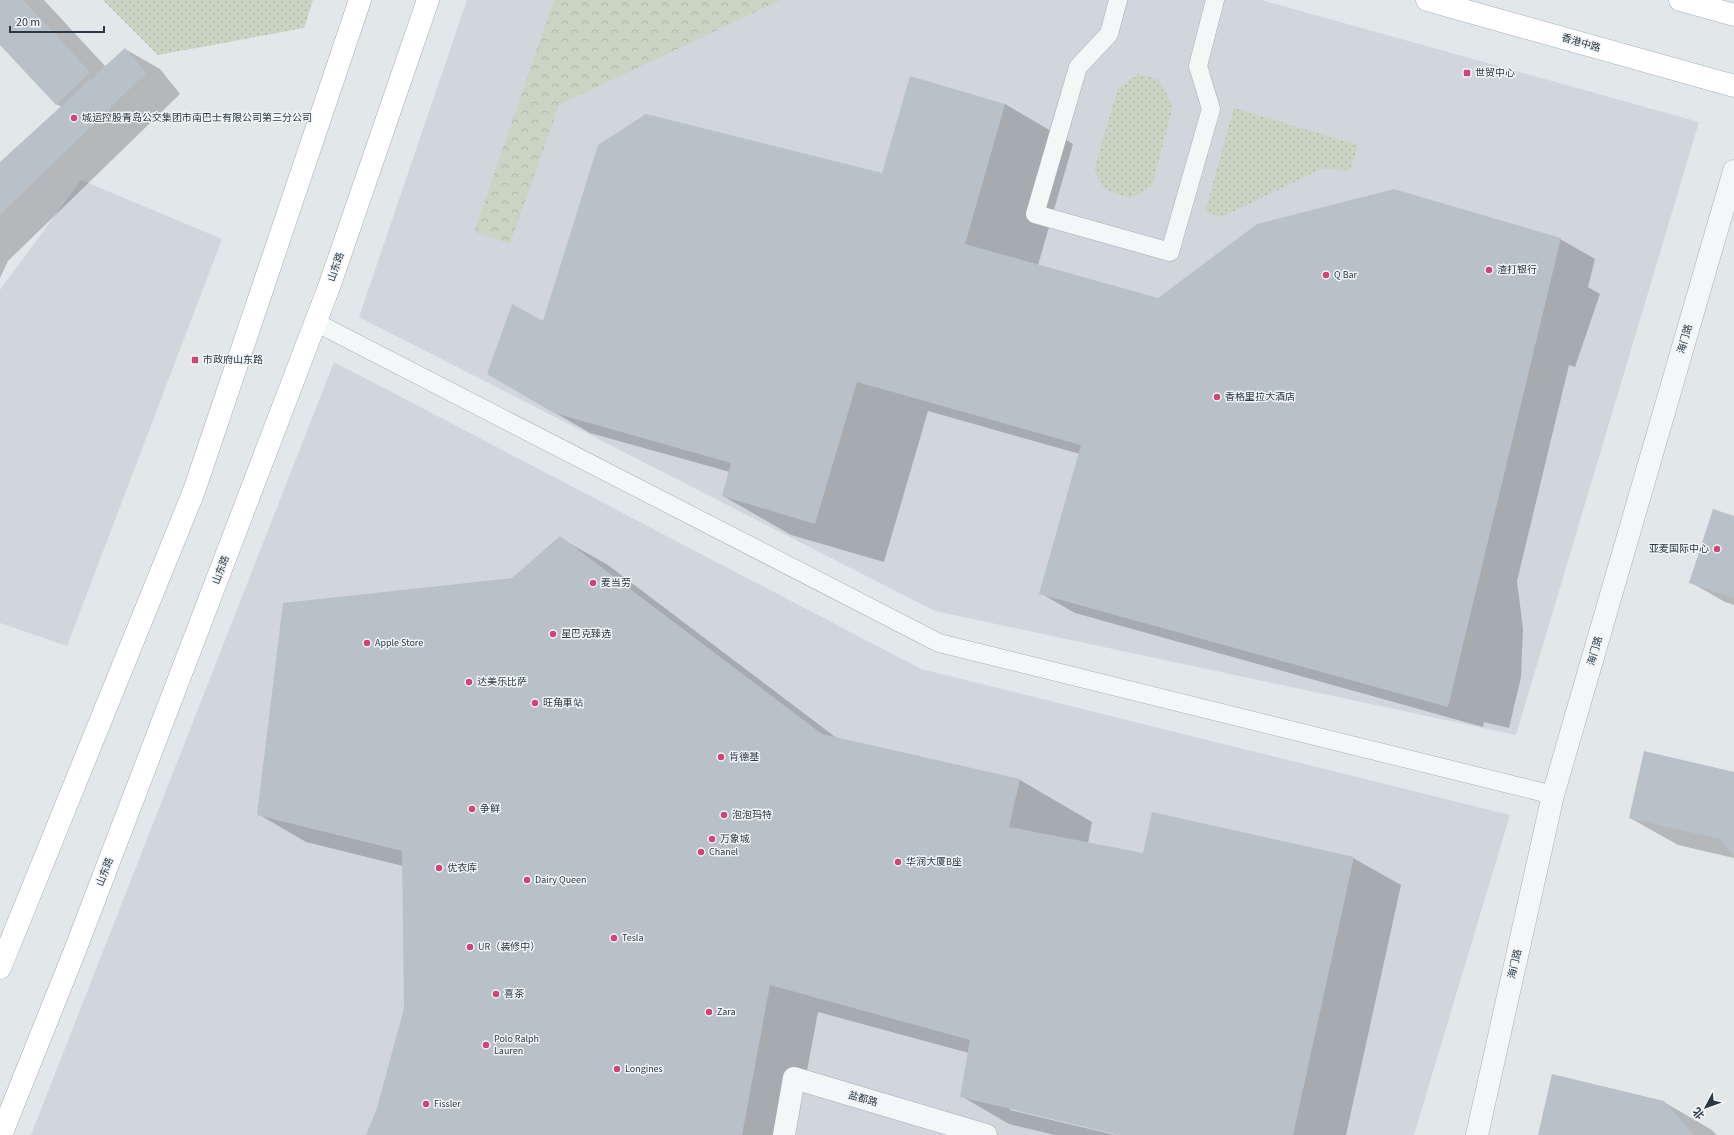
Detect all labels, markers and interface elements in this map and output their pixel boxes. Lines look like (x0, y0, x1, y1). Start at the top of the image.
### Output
scale bar (10, 8, 104, 34)
text: 20 m (16, 14, 40, 31)
street label: 香港中路 (1560, 31, 1602, 55)
place label: 世贸中心 (1475, 66, 1515, 80)
marker: 世贸中心 (1462, 68, 1472, 78)
place label: 城运控股青岛公交集团市南巴士有限公司第三分公司 (82, 111, 312, 125)
marker: 城运控股青岛公交集团市南巴士有限公司第三分公司 (69, 113, 79, 123)
street label: 山东路 (324, 251, 348, 283)
place label: 渣打银行 (1497, 263, 1537, 277)
marker: 渣打银行 (1484, 265, 1494, 275)
place label: Q Bar (1334, 268, 1358, 282)
marker: Q Bar (1321, 270, 1331, 280)
street label: 海门路 (1674, 323, 1696, 355)
place label: 市政府山东路 (203, 353, 263, 367)
marker: 市政府山东路 (190, 355, 200, 365)
place label: 香格里拉大酒店 (1225, 390, 1295, 404)
marker: 香格里拉大酒店 (1212, 392, 1222, 402)
place label: 亚麦国际中心 (1649, 542, 1709, 556)
marker: 亚麦国际中心 (1712, 544, 1722, 554)
street label: 山东路 (209, 553, 233, 587)
place label: 麦当劳 (601, 576, 631, 590)
marker: 麦当劳 (588, 578, 598, 588)
place label: 星巴克臻选 (561, 627, 611, 641)
marker: 星巴克臻选 (548, 629, 558, 639)
street label: 海门路 (1584, 635, 1606, 667)
place label: Apple Store (375, 636, 423, 650)
marker: Apple Store (362, 638, 372, 648)
place label: 达美乐比萨 (477, 675, 527, 689)
marker: 达美乐比萨 (464, 677, 474, 687)
place label: 旺角車站 (543, 696, 583, 710)
marker: 旺角車站 (530, 698, 540, 708)
place label: 肯德基 (729, 750, 759, 764)
marker: 肯德基 (716, 752, 726, 762)
place label: 争鲜 (480, 802, 500, 816)
marker: 争鲜 (467, 804, 477, 814)
place label: 泡泡玛特 (732, 808, 772, 822)
marker: 泡泡玛特 (719, 810, 729, 820)
place label: 万象城 (720, 832, 750, 846)
marker: 万象城 (707, 834, 717, 844)
place label: Chanel (709, 845, 739, 859)
marker: Chanel (696, 847, 706, 857)
street label: 山东路 (93, 855, 117, 889)
place label: 华润大厦B座 (906, 855, 962, 869)
marker: 华润大厦B座 (893, 857, 903, 867)
place label: 优衣库 (447, 861, 477, 875)
marker: 优衣库 (434, 863, 444, 873)
place label: Dairy Queen (535, 873, 587, 887)
marker: Dairy Queen (522, 875, 532, 885)
place label: Tesla (622, 931, 643, 945)
marker: Tesla (609, 933, 619, 943)
place label: UR（装修中） (478, 940, 540, 954)
marker: UR（装修中） (465, 942, 475, 952)
street label: 海门路 (1505, 948, 1525, 980)
place label: 喜茶 (504, 987, 525, 1001)
marker: 喜茶 (491, 989, 501, 999)
place label: Zara (717, 1005, 736, 1019)
marker: Zara (704, 1007, 714, 1017)
place label: Polo Ralph Lauren (494, 1032, 539, 1058)
marker: Polo Ralph Lauren (481, 1040, 491, 1050)
place label: Longines (625, 1062, 663, 1076)
marker: Longines (612, 1064, 622, 1074)
north arrow (1686, 1087, 1726, 1127)
street label: 盐都路 (847, 1088, 879, 1110)
place label: Fissler (434, 1097, 461, 1111)
marker: Fissler (421, 1099, 431, 1109)
text: 北 (1690, 1104, 1708, 1122)

